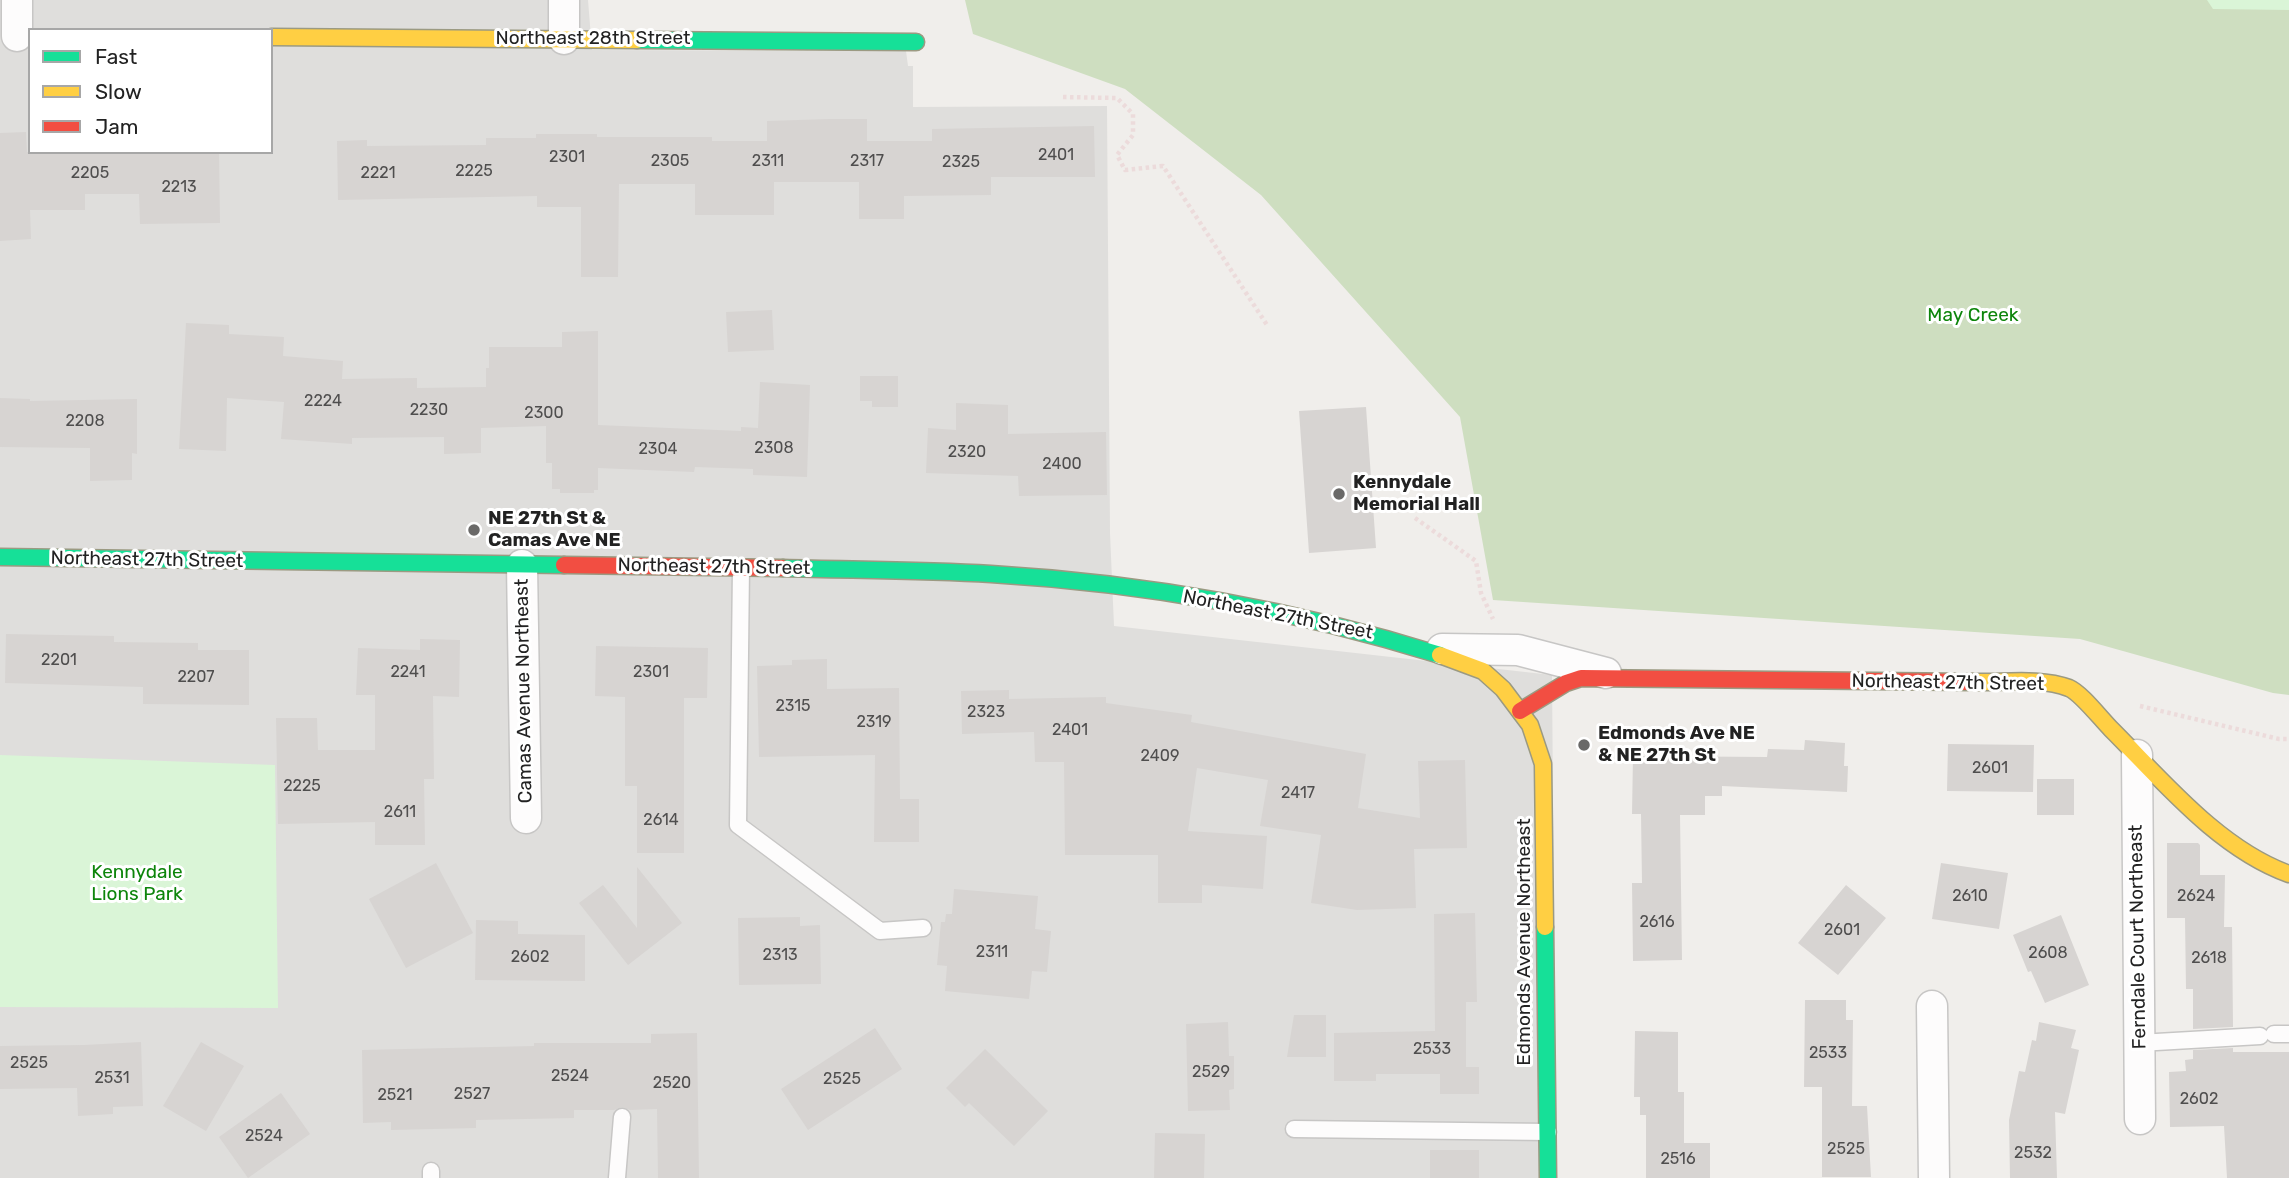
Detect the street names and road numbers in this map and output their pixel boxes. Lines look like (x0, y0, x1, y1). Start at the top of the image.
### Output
street label: Northeast 28th Street (495, 28, 691, 50)
street label: Northeast 27th Street (50, 547, 244, 573)
street label: Northeast 27th Street (617, 554, 811, 580)
street label: Camas Avenue Northeast (511, 579, 537, 803)
street label: Northeast 27th Street (1181, 585, 1375, 645)
street label: Northeast 27th Street (1851, 670, 2045, 696)
street label: Edmonds Avenue Northeast (1514, 818, 1536, 1066)
street label: Ferndale Court Northeast (2125, 824, 2151, 1050)

